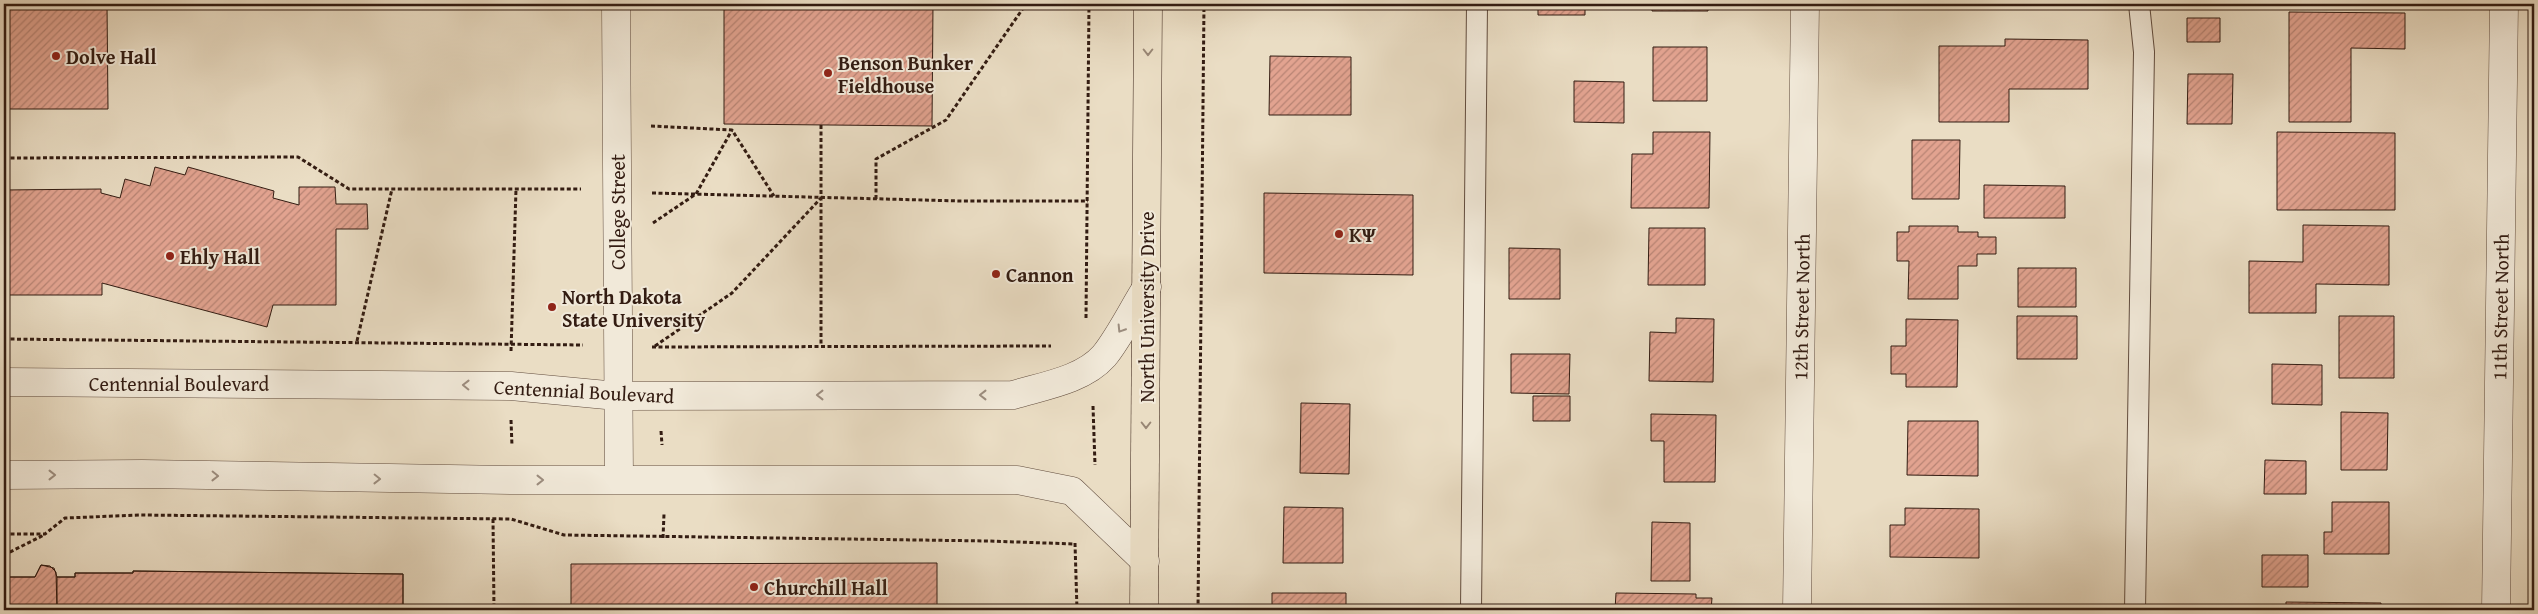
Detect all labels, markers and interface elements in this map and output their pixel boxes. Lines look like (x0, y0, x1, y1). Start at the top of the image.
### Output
place label: Dolve Hall (66, 42, 156, 71)
place label: Benson Bunker Fieldhouse (838, 48, 973, 100)
one-way arrow (1143, 49, 1153, 57)
marker: Dolve Hall (50, 50, 62, 62)
marker: Benson Bunker Fieldhouse (822, 67, 834, 79)
street label: College Street (603, 154, 632, 270)
street label: North University Drive (1132, 211, 1161, 403)
place label: ΚΨ (1349, 220, 1377, 249)
marker: ΚΨ (1333, 228, 1345, 240)
street label: 12th Street North (1785, 233, 1817, 381)
street label: 11th Street North (2484, 233, 2516, 381)
place label: Ehly Hall (180, 242, 260, 271)
marker: Ehly Hall (164, 250, 176, 262)
place label: Cannon (1006, 260, 1074, 289)
marker: Cannon (990, 268, 1002, 280)
place label: North Dakota State University (562, 282, 706, 334)
marker: North Dakota State University (546, 301, 558, 313)
one-way arrow (1117, 323, 1127, 332)
street label: Centennial Boulevard (89, 369, 270, 398)
street label: Centennial Boulevard (493, 372, 675, 410)
one-way arrow (461, 380, 469, 390)
one-way arrow (816, 390, 824, 401)
one-way arrow (978, 390, 986, 400)
one-way arrow (1141, 422, 1151, 429)
one-way arrow (49, 470, 57, 480)
one-way arrow (212, 471, 219, 481)
one-way arrow (374, 474, 382, 484)
one-way arrow (536, 475, 544, 485)
place label: Churchill Hall (764, 573, 888, 602)
marker: Churchill Hall (748, 581, 760, 593)

